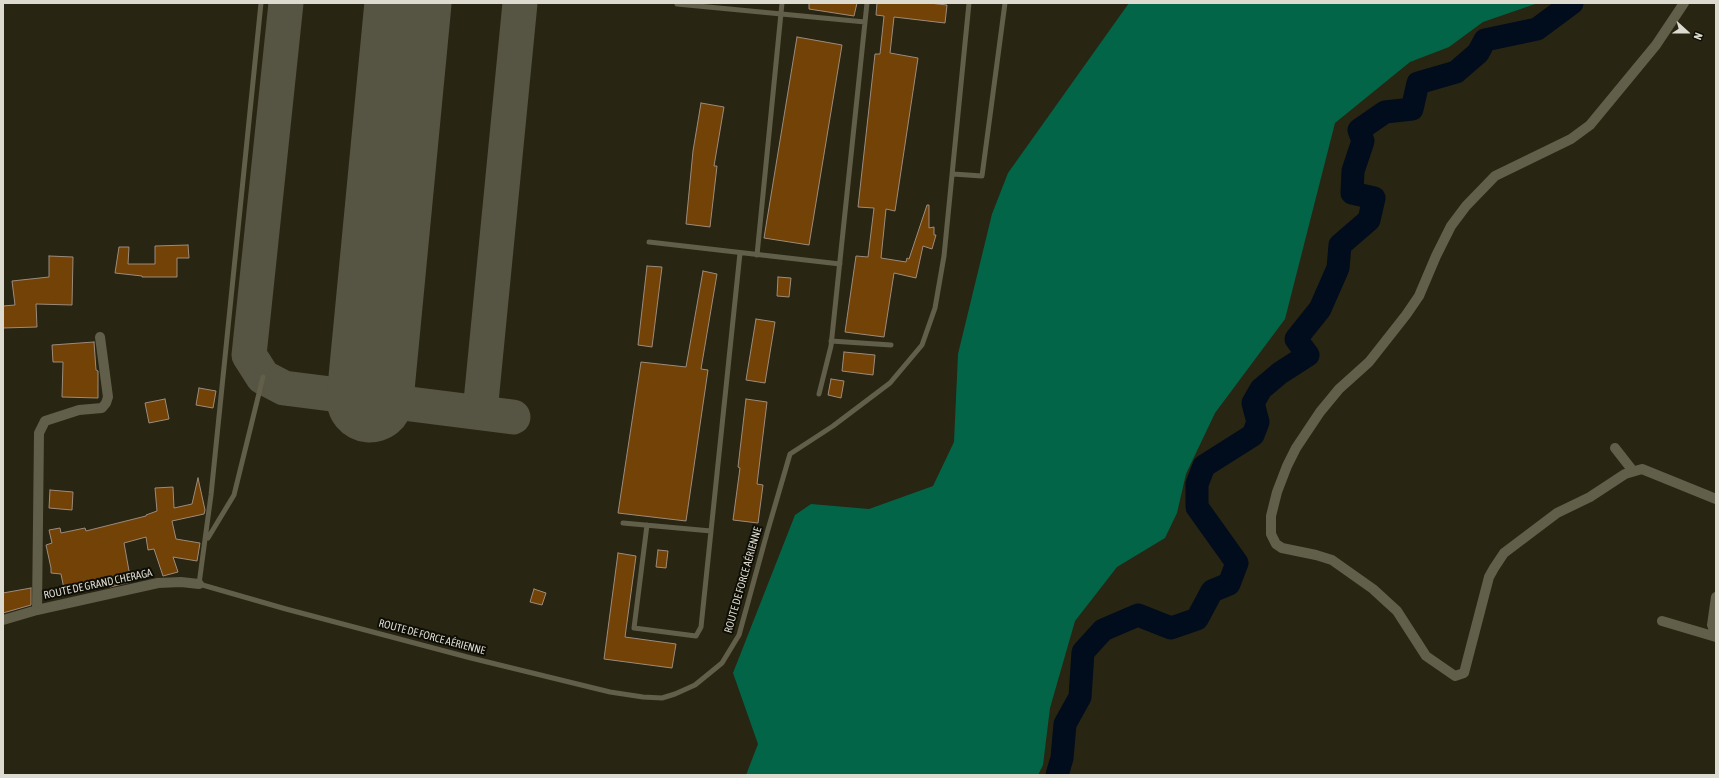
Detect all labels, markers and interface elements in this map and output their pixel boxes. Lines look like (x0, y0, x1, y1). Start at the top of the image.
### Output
north arrow (1667, 12, 1707, 52)
text: N (1691, 31, 1705, 41)
street label: ROUTE DE FORCE AÉRIENNE (722, 525, 764, 635)
street label: ROUTE DE GRAND CHERAGA (42, 566, 154, 602)
street label: ROUTE DE FORCE AÉRIENNE (377, 616, 487, 658)

